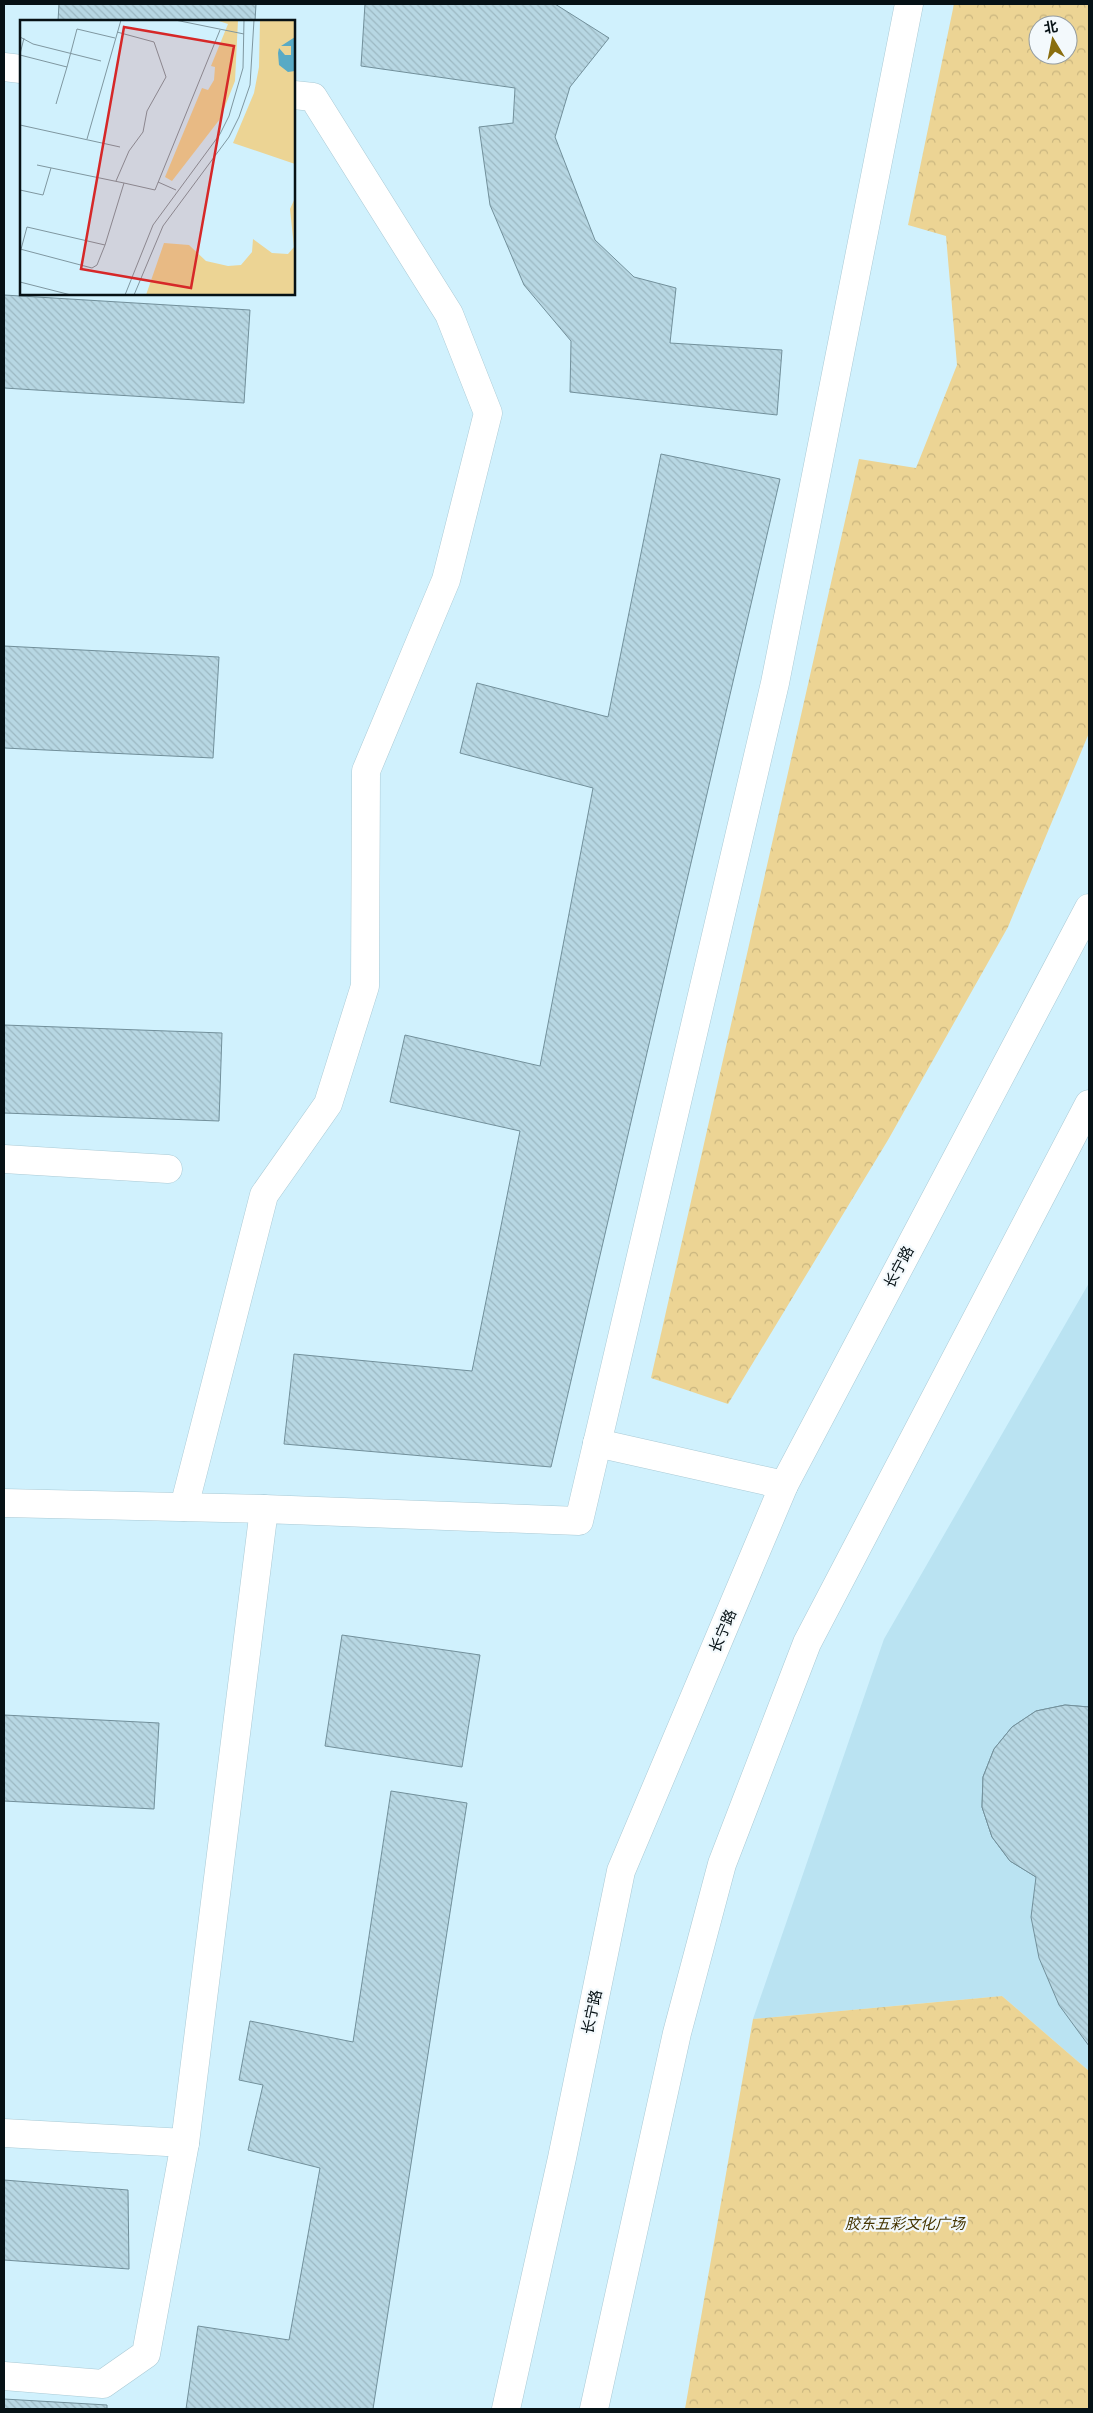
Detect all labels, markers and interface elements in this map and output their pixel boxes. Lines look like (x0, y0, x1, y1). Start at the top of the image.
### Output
north arrow (1028, 15, 1078, 65)
text: 北 (1042, 18, 1059, 36)
inset map (20, 20, 295, 295)
street label: 长宁路 (881, 1243, 917, 1291)
street label: 长宁路 (707, 1607, 739, 1655)
street label: 长宁路 (579, 1988, 605, 2036)
park label: 胶东五彩文化广场 (845, 2216, 967, 2232)

